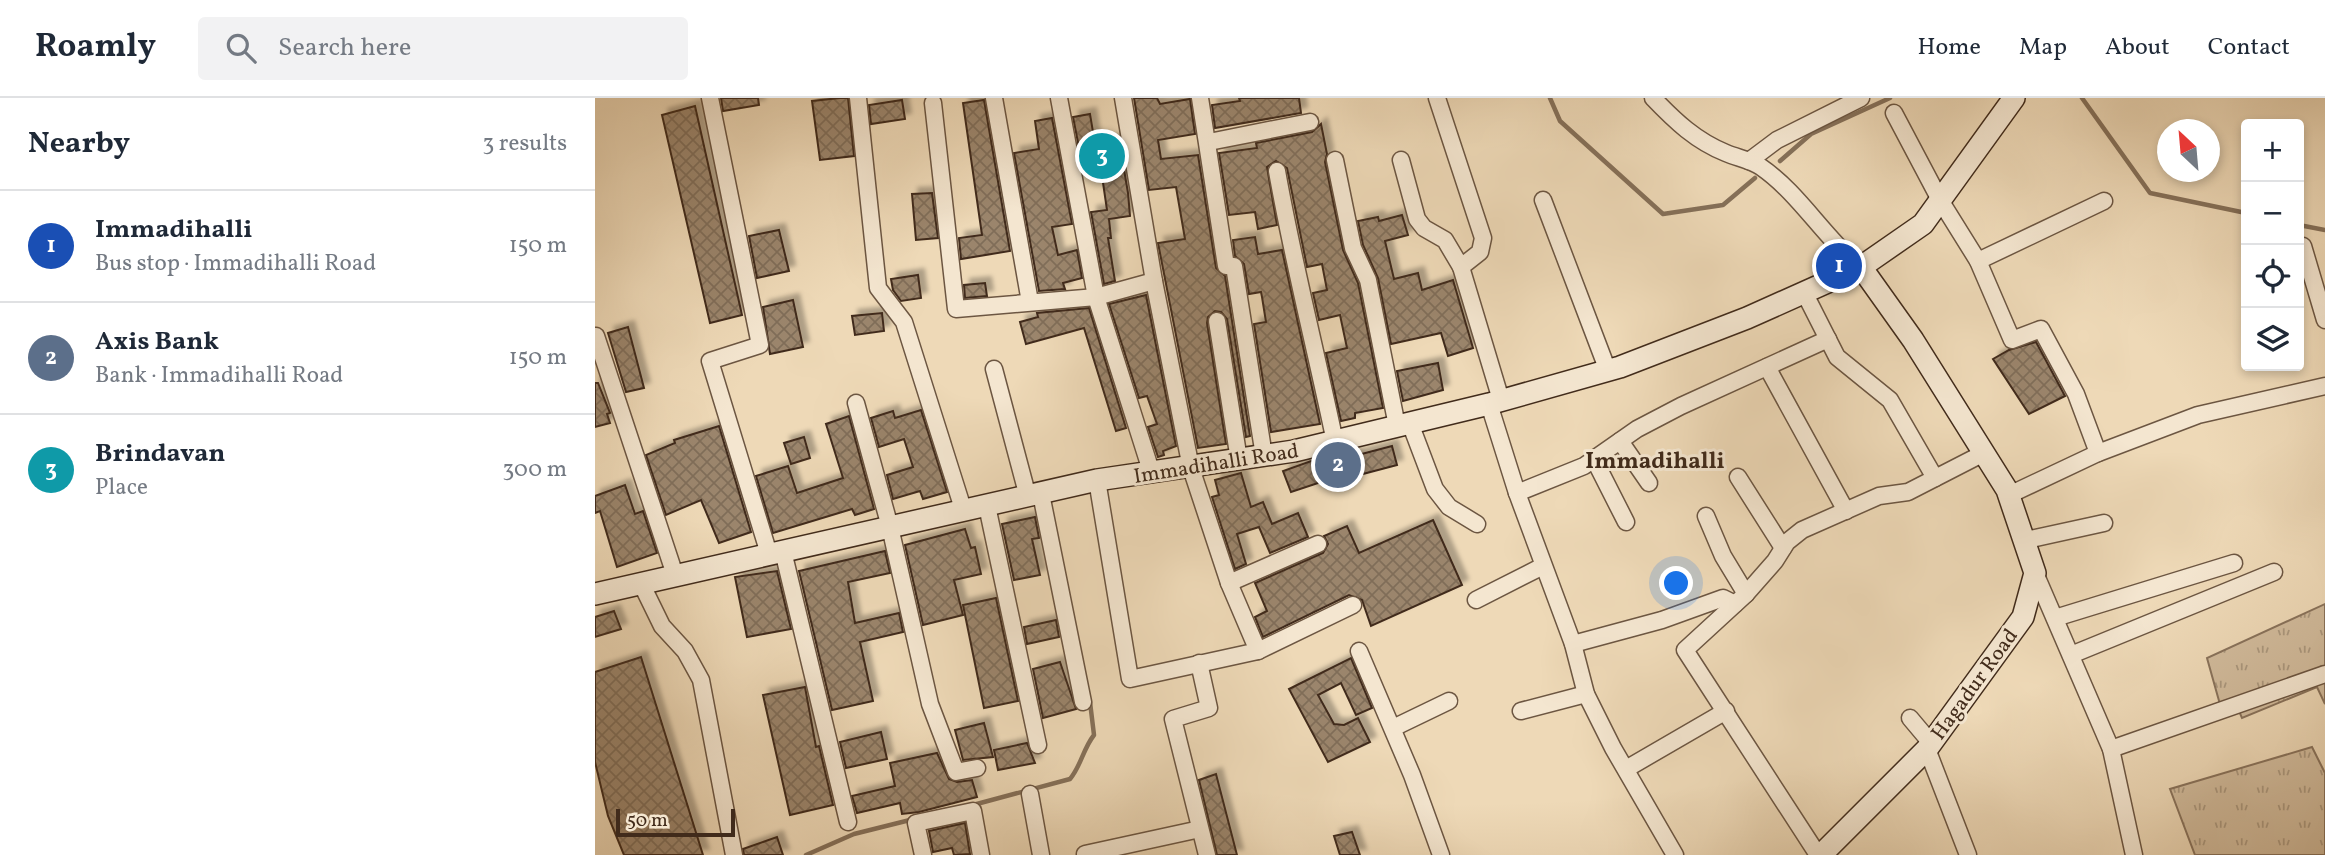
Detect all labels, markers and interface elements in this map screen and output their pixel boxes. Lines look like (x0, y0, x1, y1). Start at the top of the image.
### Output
search box (198, 17, 688, 80)
text: Roamly (35, 25, 156, 71)
icon: search (222, 29, 260, 67)
text: Search here (278, 30, 411, 66)
text: Home (1917, 31, 1981, 65)
text: Map (2019, 31, 2067, 65)
text: About (2105, 31, 2170, 65)
text: Contact (2208, 31, 2290, 65)
north arrow (2157, 119, 2220, 182)
map controls (2241, 119, 2304, 371)
button: + (2241, 119, 2304, 182)
text: Nearby (28, 123, 130, 165)
text: 3 results (482, 128, 567, 160)
pin: 3 (1079, 130, 1125, 182)
button: − (2241, 182, 2304, 245)
text: Immadihalli (95, 212, 252, 248)
text: 1 (46, 230, 56, 262)
text: 150 m (509, 230, 567, 262)
pin: 1 (1816, 240, 1862, 292)
button: locate (2241, 245, 2304, 308)
text: Bus stop · Immadihalli Road (95, 248, 376, 280)
button: layers (2241, 308, 2304, 371)
text: Axis Bank (95, 324, 219, 360)
text: 2 (45, 342, 57, 374)
text: 150 m (509, 342, 567, 374)
text: Bank · Immadihalli Road (95, 360, 343, 392)
text: Brindavan (95, 436, 225, 472)
street label: Immadihalli Road (1132, 437, 1301, 492)
pin: 2 (1315, 439, 1361, 491)
district label: Immadihalli (1585, 446, 1725, 478)
text: 3 (45, 454, 57, 486)
text: 300 m (503, 454, 567, 486)
text: Place (95, 472, 148, 504)
your location (1659, 566, 1693, 600)
street label: Hagadur Road (1925, 623, 2026, 747)
scale bar (616, 806, 735, 838)
text: 50 m (627, 808, 668, 834)

